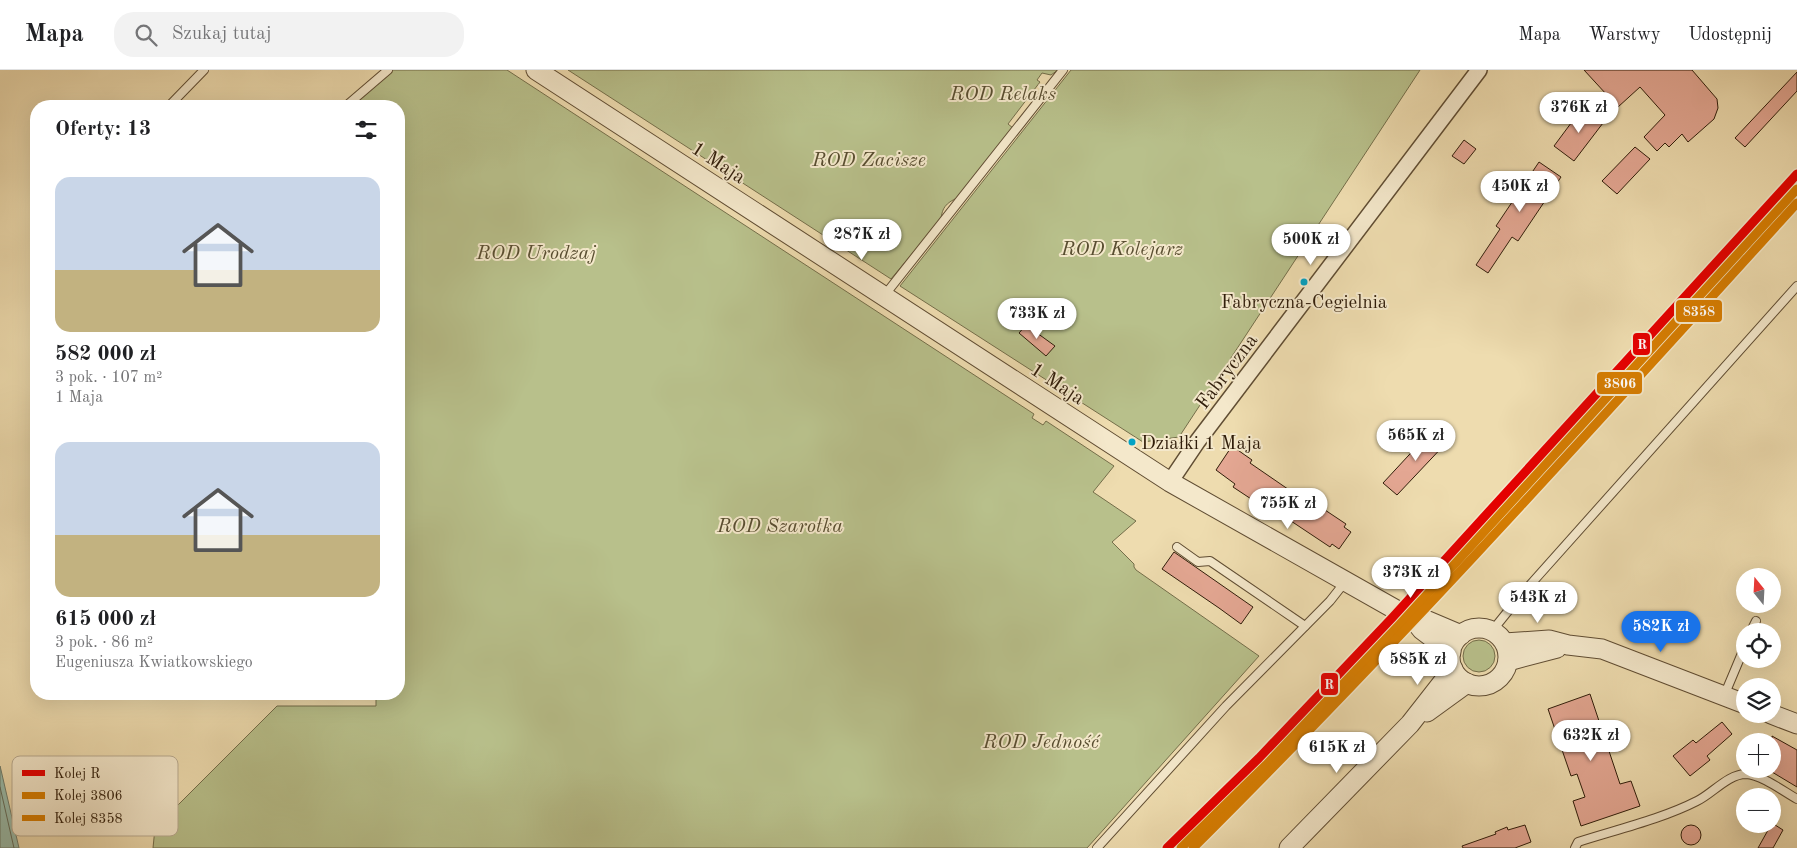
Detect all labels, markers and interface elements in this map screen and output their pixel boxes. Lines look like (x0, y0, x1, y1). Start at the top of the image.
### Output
search box (114, 12, 464, 57)
icon: search (132, 21, 160, 49)
text: Mapa (25, 23, 84, 47)
text: Szukaj tutaj (172, 25, 272, 44)
text: Mapa (1519, 26, 1561, 44)
text: Warstwy (1589, 26, 1660, 44)
text: Udostępnij (1688, 26, 1772, 44)
park label: ROD Relaks (949, 85, 1056, 105)
pin: 376K zł (1533, 92, 1625, 134)
text: 376K zł (1551, 100, 1607, 116)
icon: filters (352, 116, 380, 144)
text: Oferty: 13 (55, 119, 151, 140)
street label: 1 Maja (687, 139, 749, 188)
park label: ROD Zacisze (811, 151, 926, 171)
pin: 450K zł (1474, 170, 1566, 213)
text: 450K zł (1492, 179, 1548, 195)
icon: home (173, 210, 263, 300)
pin: 287K zł (816, 218, 908, 261)
pin: 500K zł (1265, 224, 1357, 266)
text: 287K zł (834, 227, 890, 243)
text: 500K zł (1283, 232, 1339, 248)
park label: ROD Kolejarz (1060, 240, 1183, 260)
park label: ROD Urodzaj (475, 244, 596, 264)
marker: Fabryczna-Cegielnia (1299, 277, 1309, 287)
place label: Fabryczna-Cegielnia (1221, 294, 1388, 313)
pin: 733K zł (991, 298, 1083, 340)
line badge: 8358 (1675, 299, 1723, 323)
text: 8358 (1683, 305, 1715, 319)
text: 733K zł (1009, 306, 1065, 322)
street label: Fabryczna (1193, 331, 1262, 414)
line badge: R (1632, 332, 1651, 356)
text: R (1637, 338, 1647, 352)
text: 582 000 zł (55, 344, 156, 365)
street label: 1 Maja (1026, 360, 1088, 409)
text: 3 pok. · 107 m² (55, 370, 162, 386)
line badge: 3806 (1596, 371, 1643, 395)
text: 3806 (1604, 377, 1636, 391)
text: 1 Maja (55, 390, 103, 406)
pin: 565K zł (1370, 420, 1462, 462)
text: 565K zł (1388, 428, 1444, 444)
place label: Działki 1 Maja (1141, 435, 1262, 454)
marker: Działki 1 Maja (1127, 437, 1137, 447)
icon: home (173, 475, 263, 565)
pin: 755K zł (1242, 488, 1334, 530)
text: 755K zł (1260, 496, 1316, 512)
park label: ROD Szarotka (716, 517, 843, 537)
pin: 373K zł (1365, 556, 1457, 599)
text: 373K zł (1383, 565, 1439, 581)
north arrow (1736, 568, 1781, 612)
map controls (1736, 568, 1781, 833)
pin: 543K zł (1492, 582, 1584, 624)
text: 543K zł (1510, 590, 1566, 606)
text: 615 000 zł (55, 609, 156, 630)
pin: 582K zł (1615, 610, 1707, 653)
text: 582K zł (1633, 619, 1689, 635)
button: locate (1736, 623, 1781, 668)
text: 3 pok. · 86 m² (55, 635, 153, 651)
pin: 585K zł (1372, 644, 1464, 686)
text: 585K zł (1390, 652, 1446, 668)
text: Eugeniusza Kwiatkowskiego (55, 655, 253, 671)
line badge: R (1320, 672, 1339, 696)
text: R (1324, 678, 1334, 692)
button: layers (1736, 678, 1781, 723)
pin: 632K zł (1545, 720, 1637, 762)
text: 632K zł (1563, 728, 1619, 744)
pin: 615K zł (1291, 732, 1383, 774)
park label: ROD Jedność (982, 733, 1101, 753)
button: + (1736, 733, 1781, 778)
text: 615K zł (1309, 740, 1365, 756)
legend (12, 756, 178, 836)
text: Kolej R (54, 767, 100, 781)
button: − (1736, 788, 1781, 833)
text: Kolej 3806 (54, 789, 123, 803)
text: Kolej 8358 (54, 812, 123, 826)

